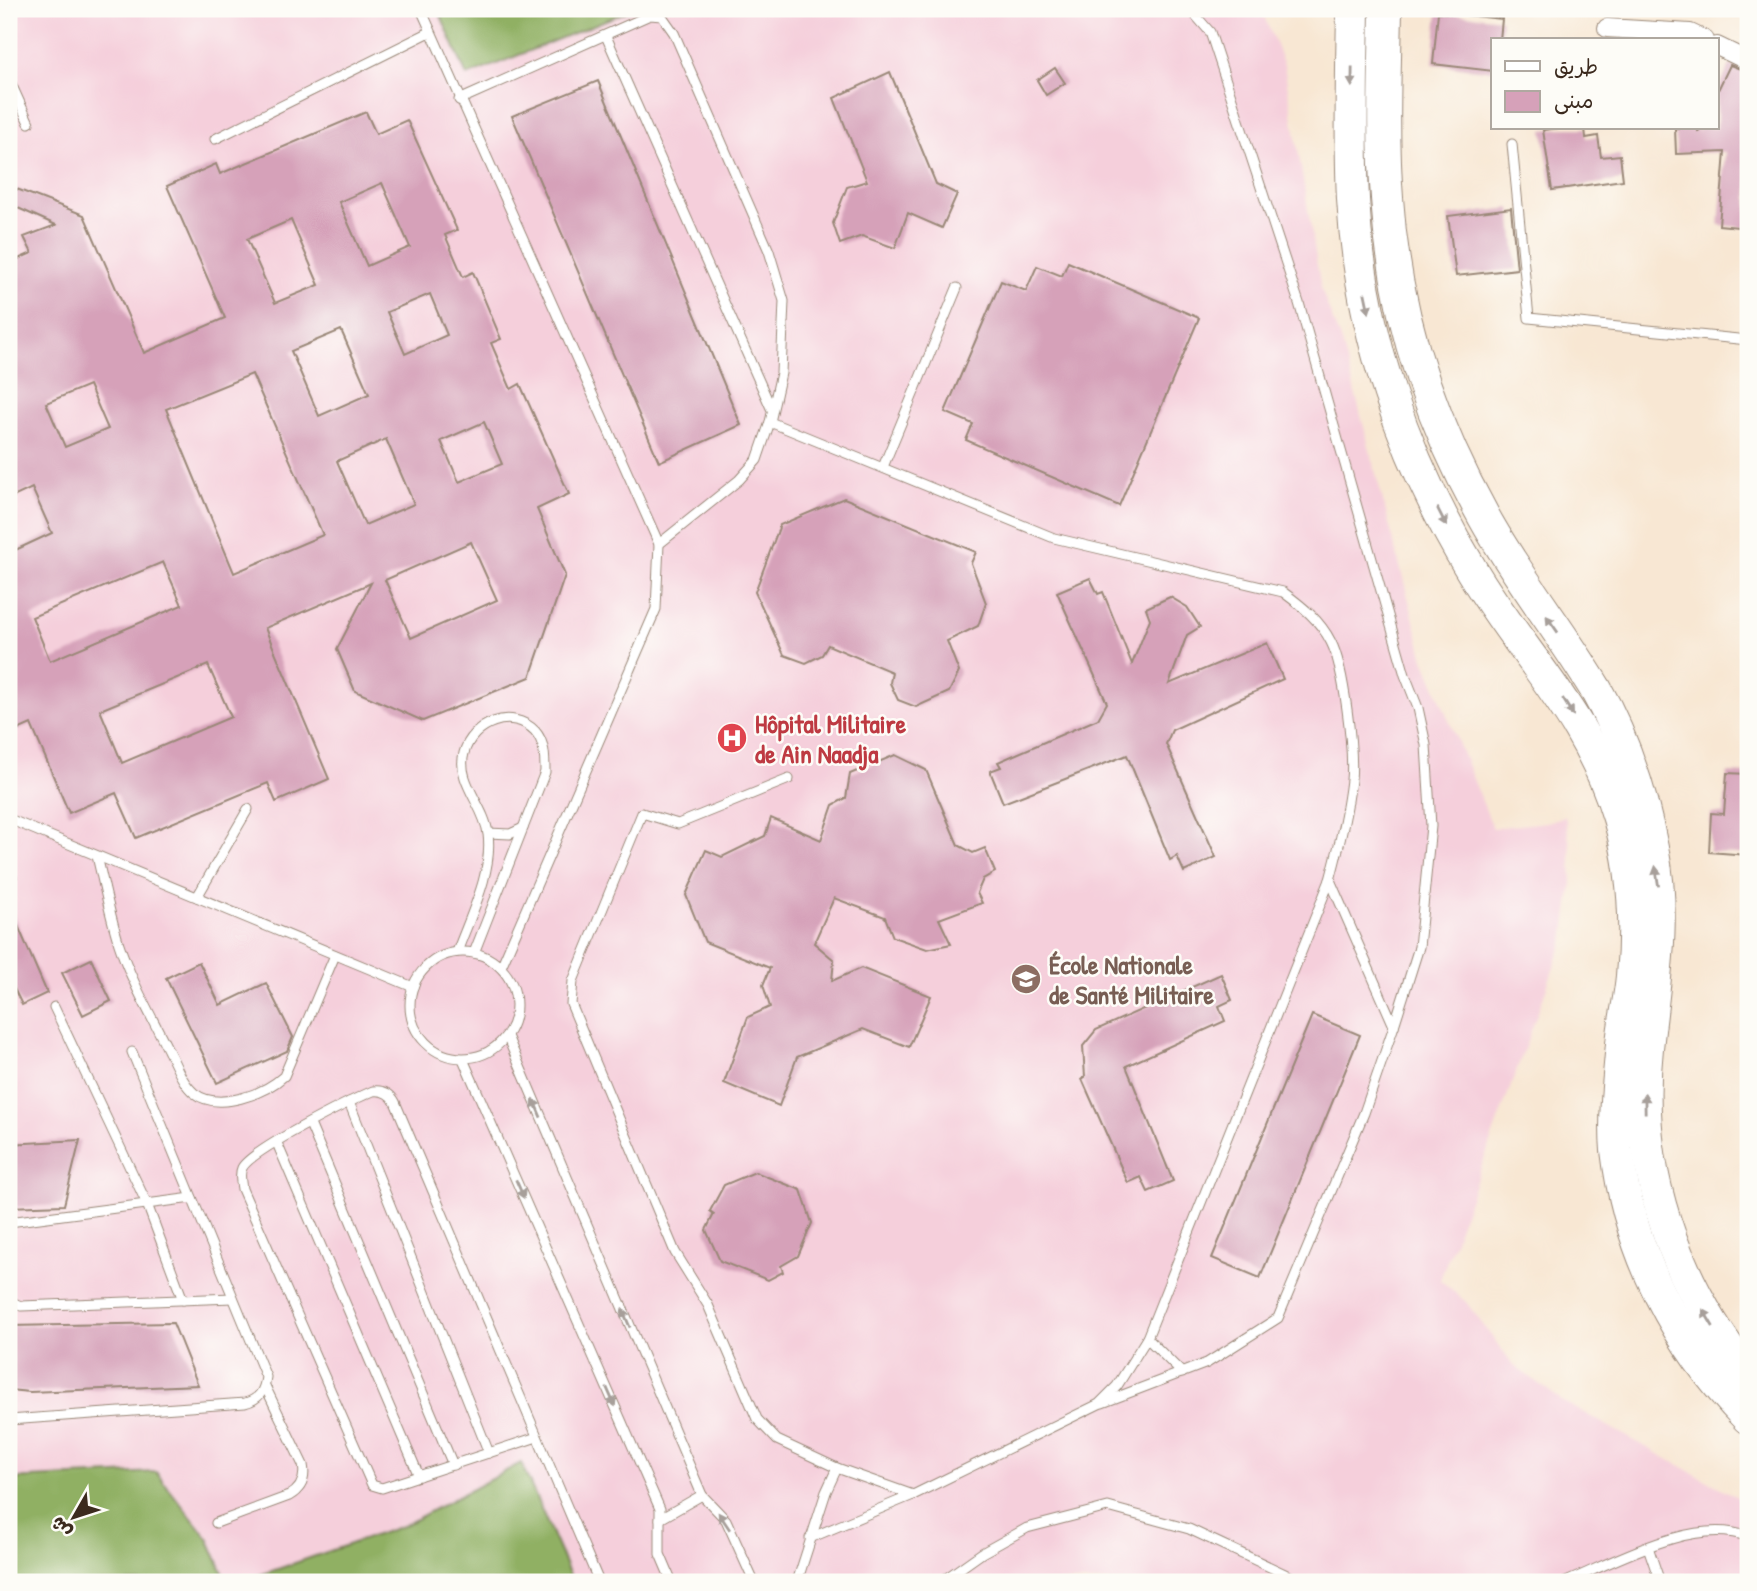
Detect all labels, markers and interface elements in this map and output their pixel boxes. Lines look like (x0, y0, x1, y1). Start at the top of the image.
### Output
legend (1491, 38, 1718, 130)
text: طريق (1554, 52, 1598, 81)
one-way arrow (1346, 66, 1358, 88)
text: مبنى (1554, 86, 1593, 115)
one-way arrow (1362, 292, 1373, 314)
one-way arrow (1436, 507, 1447, 527)
one-way arrow (1545, 615, 1559, 633)
one-way arrow (1561, 697, 1574, 716)
place label: Hôpital Militaire de Ain Naadja (755, 706, 907, 771)
hospital icon: Hôpital Militaire de Ain Naadja (715, 721, 749, 755)
one-way arrow (1651, 865, 1662, 887)
place label: École Nationale de Santé Militaire (1049, 947, 1215, 1012)
school or university icon: École Nationale de Santé Militaire (1009, 962, 1043, 996)
one-way arrow (1639, 1092, 1651, 1114)
one-way arrow (532, 1098, 543, 1119)
one-way arrow (514, 1179, 526, 1199)
one-way arrow (621, 1307, 632, 1328)
one-way arrow (1702, 1309, 1715, 1328)
one-way arrow (606, 1387, 617, 1408)
north arrow (38, 1482, 108, 1552)
text: ش (44, 1511, 77, 1544)
one-way arrow (717, 1512, 731, 1530)

